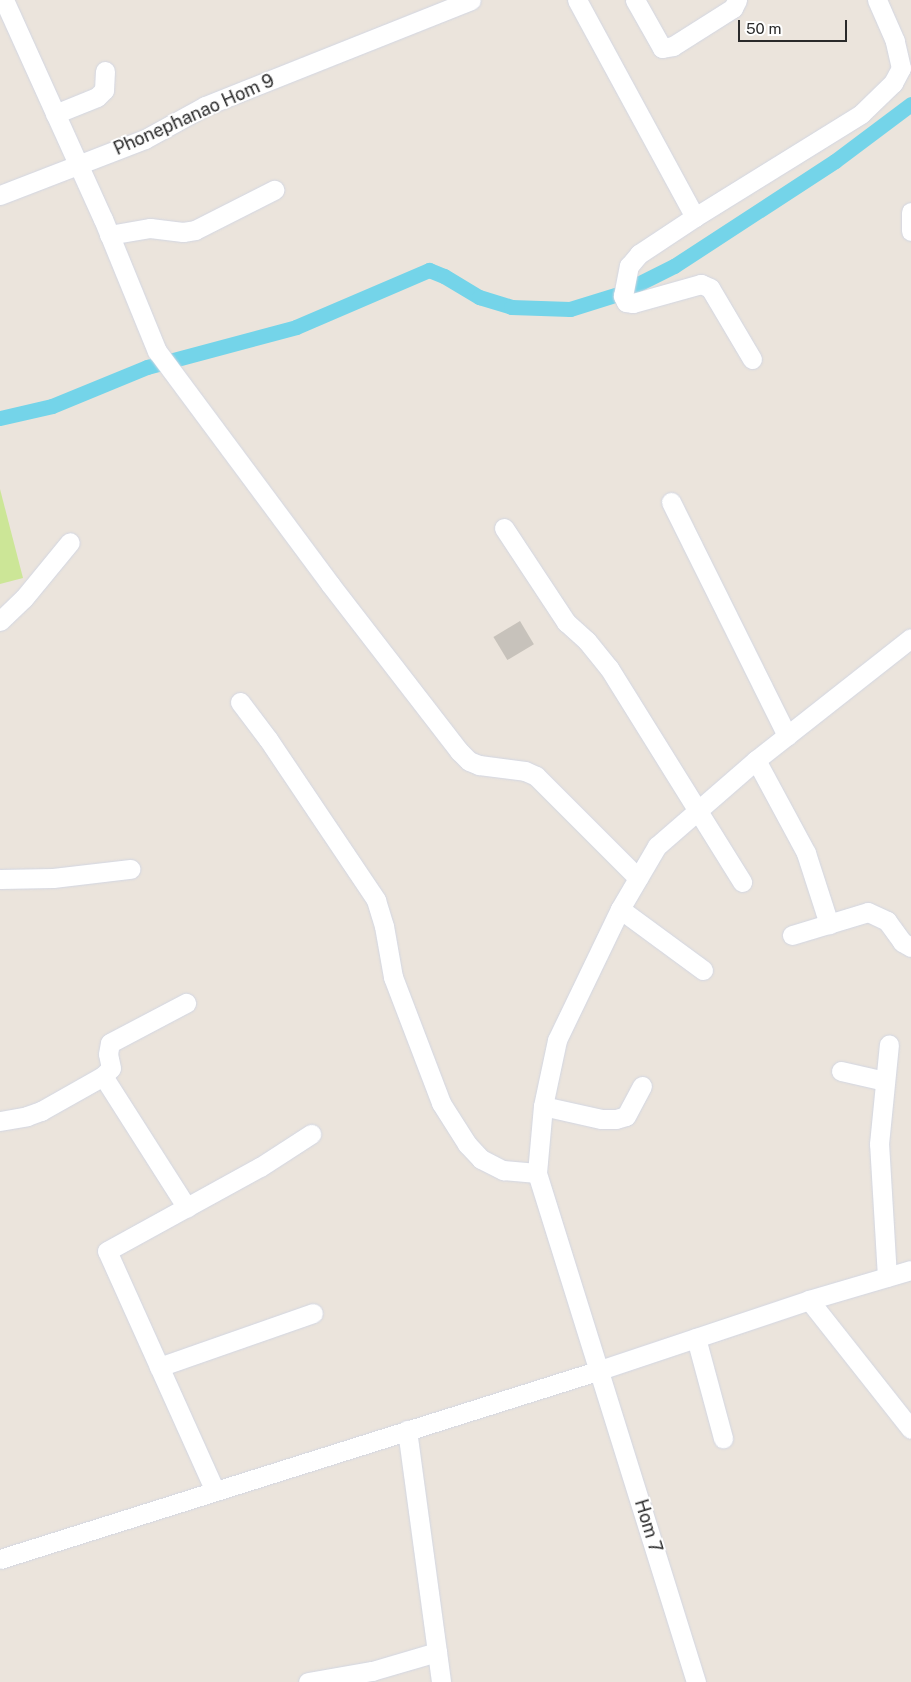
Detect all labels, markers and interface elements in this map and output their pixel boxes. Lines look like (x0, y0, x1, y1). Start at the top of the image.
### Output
scale bar (741, 10, 850, 42)
text: 50 m (746, 20, 781, 37)
street label: Phonephanao Hom 9 (110, 70, 278, 160)
street label: Hom 7 (630, 1497, 666, 1555)

